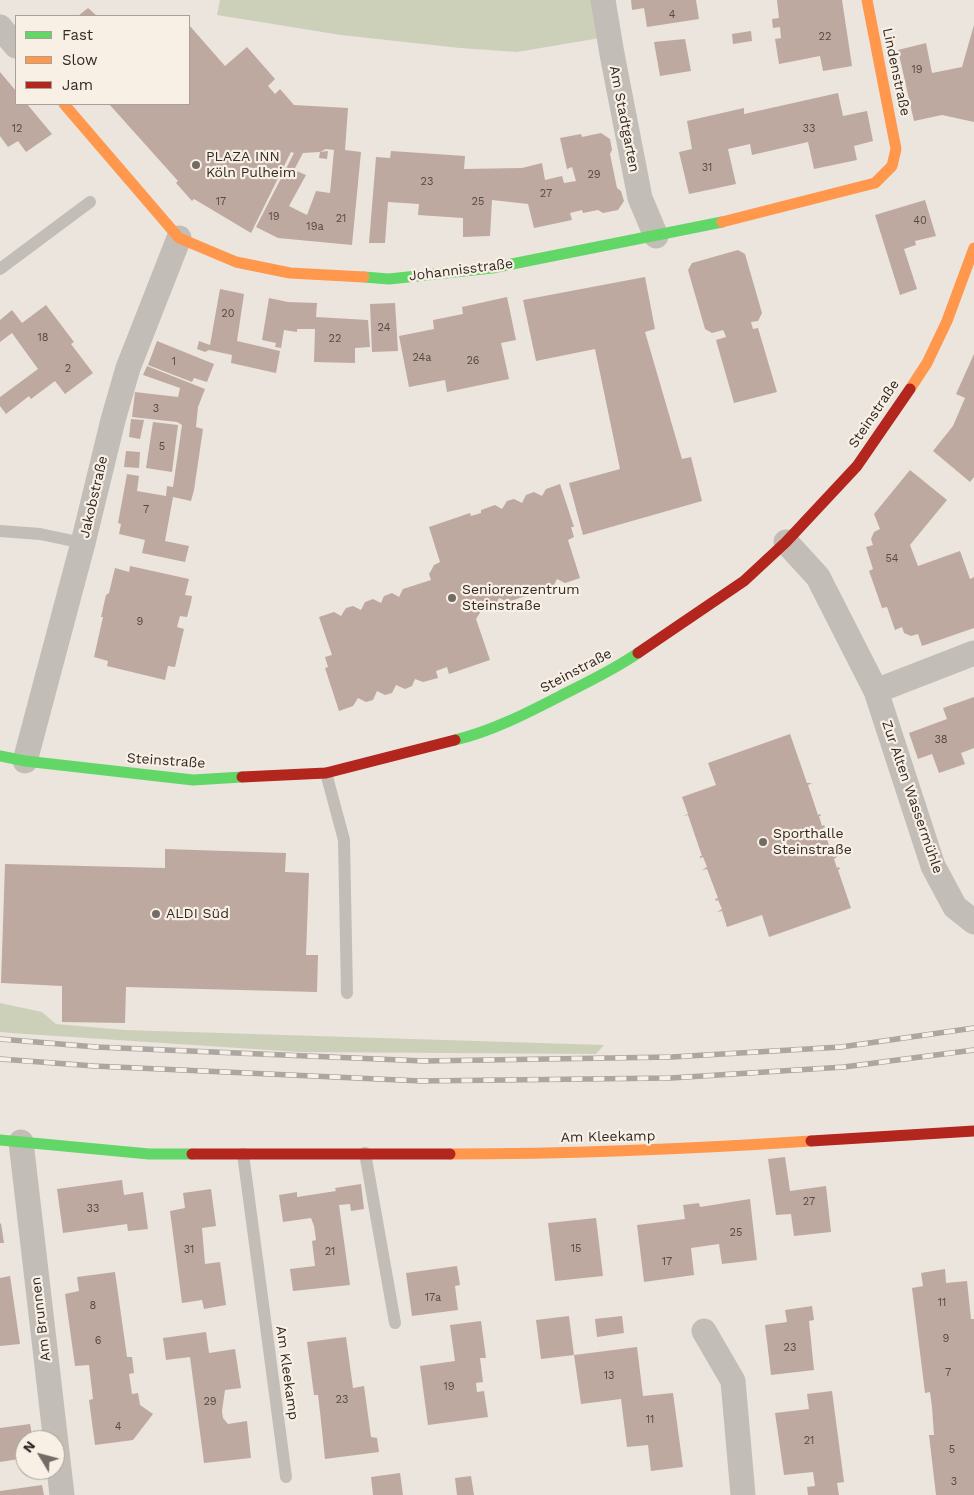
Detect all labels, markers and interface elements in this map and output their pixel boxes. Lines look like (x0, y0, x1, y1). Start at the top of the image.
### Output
house number: 4 (669, 8, 675, 22)
legend (15, 15, 190, 105)
text: Fast (62, 26, 93, 44)
street label: Lindenstraße (878, 26, 914, 118)
house number: 22 (819, 30, 831, 44)
text: Slow (62, 51, 98, 69)
house number: 19 (911, 63, 923, 77)
street label: Am Stadtgarten (605, 64, 643, 174)
text: Jam (62, 76, 93, 94)
house number: 12 (12, 122, 22, 136)
house number: 33 (803, 122, 815, 136)
place label: PLAZA INN Köln Pulheim (206, 149, 296, 182)
marker: PLAZA INN Köln Pulheim (190, 159, 202, 171)
house number: 31 (702, 161, 712, 175)
house number: 29 (587, 168, 601, 182)
house number: 23 (421, 175, 433, 189)
house number: 27 (540, 187, 552, 201)
house number: 17 (216, 195, 226, 209)
house number: 25 (472, 195, 484, 209)
house number: 19 (268, 210, 280, 224)
house number: 21 (336, 212, 346, 226)
house number: 40 (913, 214, 927, 228)
house number: 19a (306, 220, 324, 234)
street label: Johannisstraße (408, 255, 514, 285)
house number: 20 (221, 307, 235, 321)
house number: 24 (378, 321, 390, 335)
house number: 18 (37, 331, 49, 345)
house number: 22 (329, 332, 341, 346)
house number: 24a (412, 351, 432, 365)
house number: 26 (466, 354, 480, 368)
house number: 1 (172, 355, 176, 369)
house number: 2 (65, 362, 71, 376)
street label: Steinstraße (845, 377, 903, 451)
house number: 3 (153, 402, 159, 416)
house number: 5 (159, 440, 165, 454)
street label: Jakobstraße (76, 454, 112, 540)
house number: 7 (143, 503, 149, 517)
house number: 54 (885, 552, 899, 566)
place label: Seniorenzentrum Steinstraße (462, 582, 580, 614)
marker: Seniorenzentrum Steinstraße (446, 592, 458, 604)
house number: 9 (137, 615, 143, 629)
street label: Steinstraße (537, 645, 615, 697)
street label: Zur Alten Wassermühle (878, 718, 946, 876)
house number: 38 (934, 733, 948, 747)
street label: Steinstraße (126, 750, 206, 772)
place label: Sporthalle Steinstraße (773, 826, 852, 859)
marker: Sporthalle Steinstraße (757, 836, 769, 848)
place label: ALDI Süd (166, 906, 229, 922)
marker: ALDI Süd (150, 908, 162, 920)
street label: Am Kleekamp (560, 1128, 656, 1146)
house number: 27 (803, 1195, 815, 1209)
house number: 33 (87, 1202, 99, 1216)
house number: 25 (730, 1226, 742, 1240)
house number: 15 (571, 1242, 581, 1256)
house number: 31 (184, 1243, 194, 1257)
house number: 21 (325, 1245, 335, 1259)
house number: 17 (662, 1255, 672, 1269)
street label: Am Brunnen (27, 1276, 55, 1362)
house number: 17a (425, 1291, 441, 1305)
house number: 11 (938, 1296, 946, 1310)
house number: 8 (90, 1299, 96, 1313)
street label: Am Kleekamp (272, 1325, 302, 1421)
house number: 9 (943, 1332, 949, 1346)
house number: 6 (95, 1334, 101, 1348)
house number: 23 (784, 1341, 796, 1355)
house number: 7 (945, 1366, 951, 1380)
house number: 13 (604, 1369, 614, 1383)
house number: 19 (443, 1380, 455, 1394)
house number: 23 (336, 1393, 348, 1407)
house number: 29 (203, 1395, 217, 1409)
house number: 11 (646, 1413, 654, 1427)
house number: 4 (115, 1420, 121, 1434)
north arrow (15, 1430, 65, 1480)
house number: 21 (804, 1434, 814, 1448)
text: N (19, 1438, 38, 1456)
house number: 5 (949, 1443, 955, 1457)
house number: 3 (951, 1475, 957, 1489)

